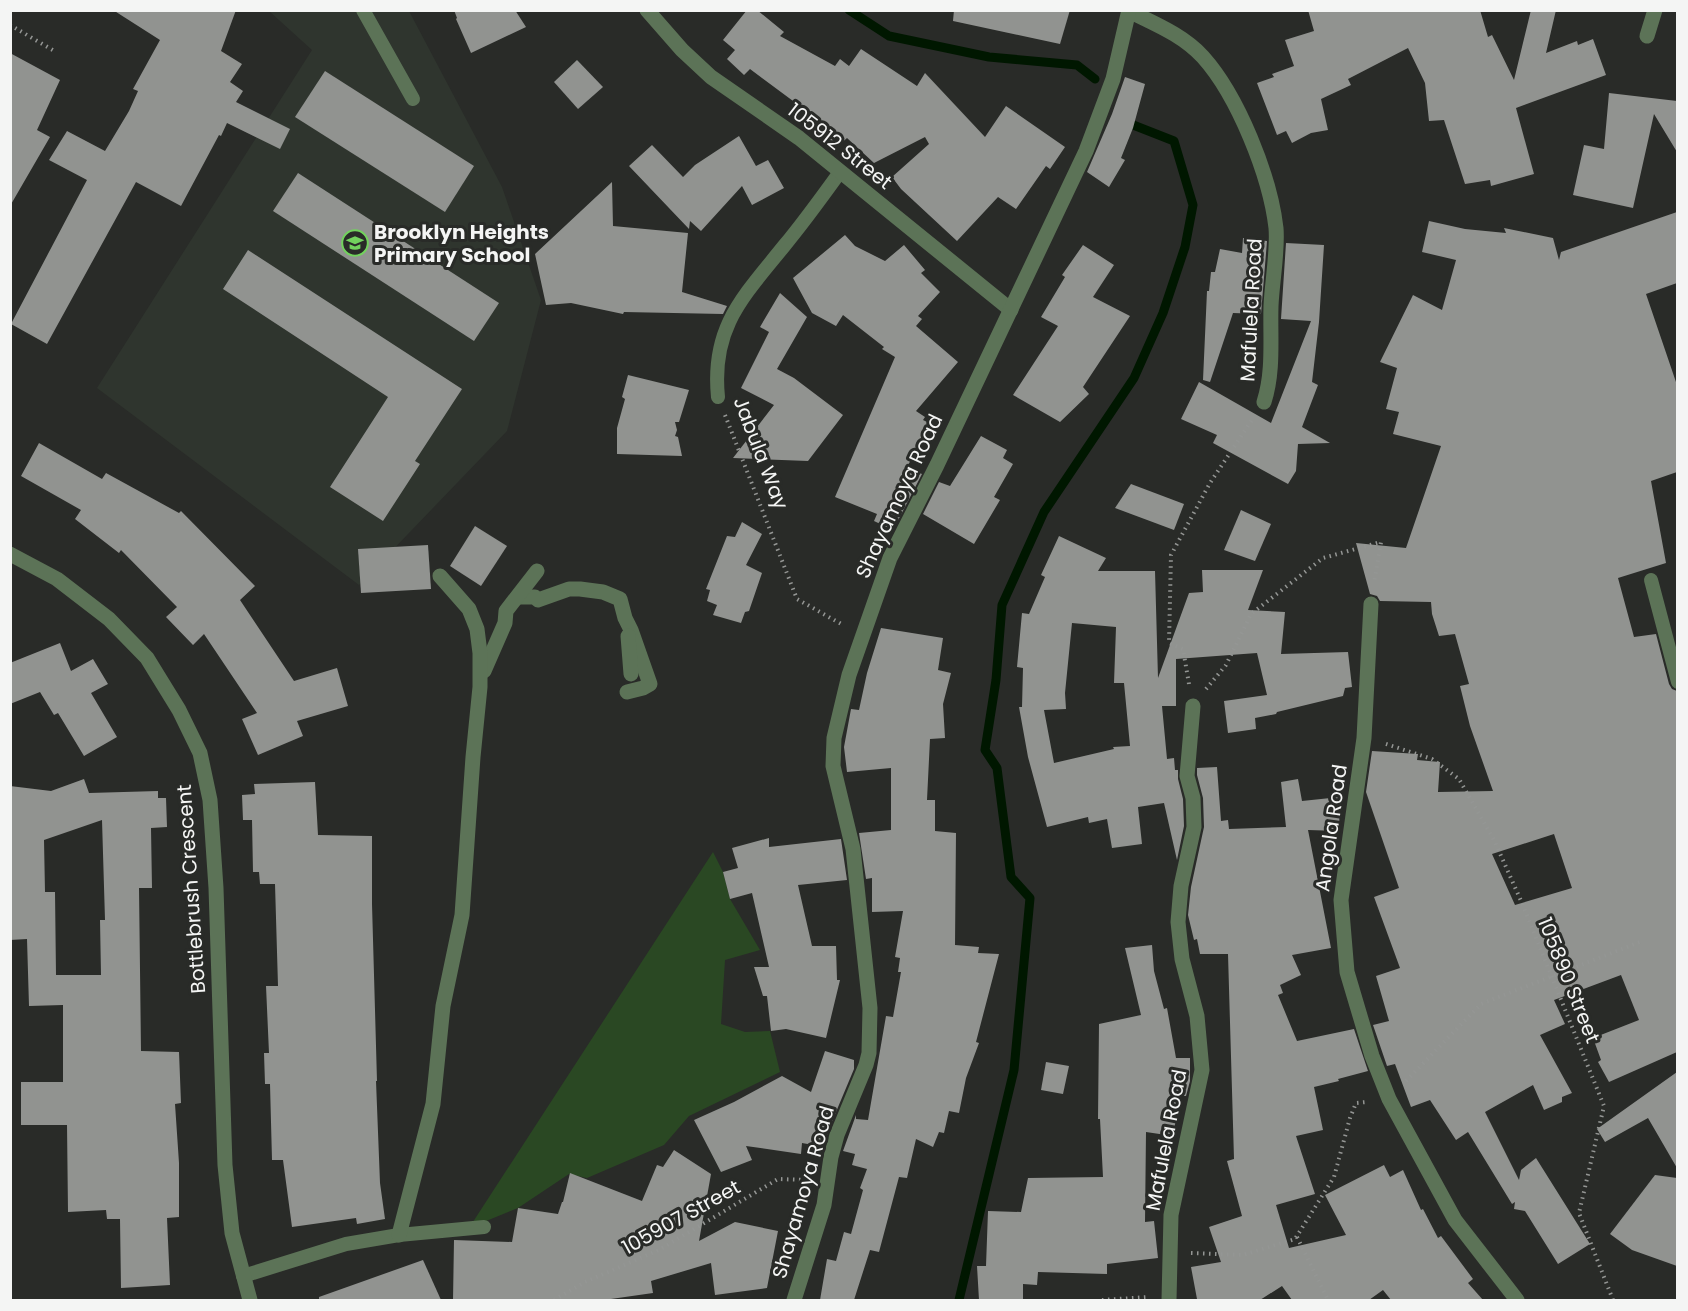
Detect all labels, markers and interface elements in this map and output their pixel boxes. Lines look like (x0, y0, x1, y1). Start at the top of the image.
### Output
street label: 105912 Street (782, 96, 898, 196)
place label: Brooklyn Heights Primary School (374, 218, 549, 269)
school or university icon: Brooklyn Heights Primary School (340, 228, 370, 258)
street label: Mafulela Road (1233, 238, 1269, 382)
street label: Jabula Way (727, 393, 795, 513)
street label: Shayamoya Road (849, 409, 949, 583)
street label: Angola Road (1308, 762, 1354, 894)
street label: Bottlebrush Crescent (170, 783, 212, 995)
street label: 105890 Street (1531, 913, 1607, 1047)
street label: Mafulela Road (1139, 1067, 1193, 1213)
street label: Shayamoya Road (765, 1102, 841, 1282)
street label: 105907 Street (617, 1173, 745, 1261)

